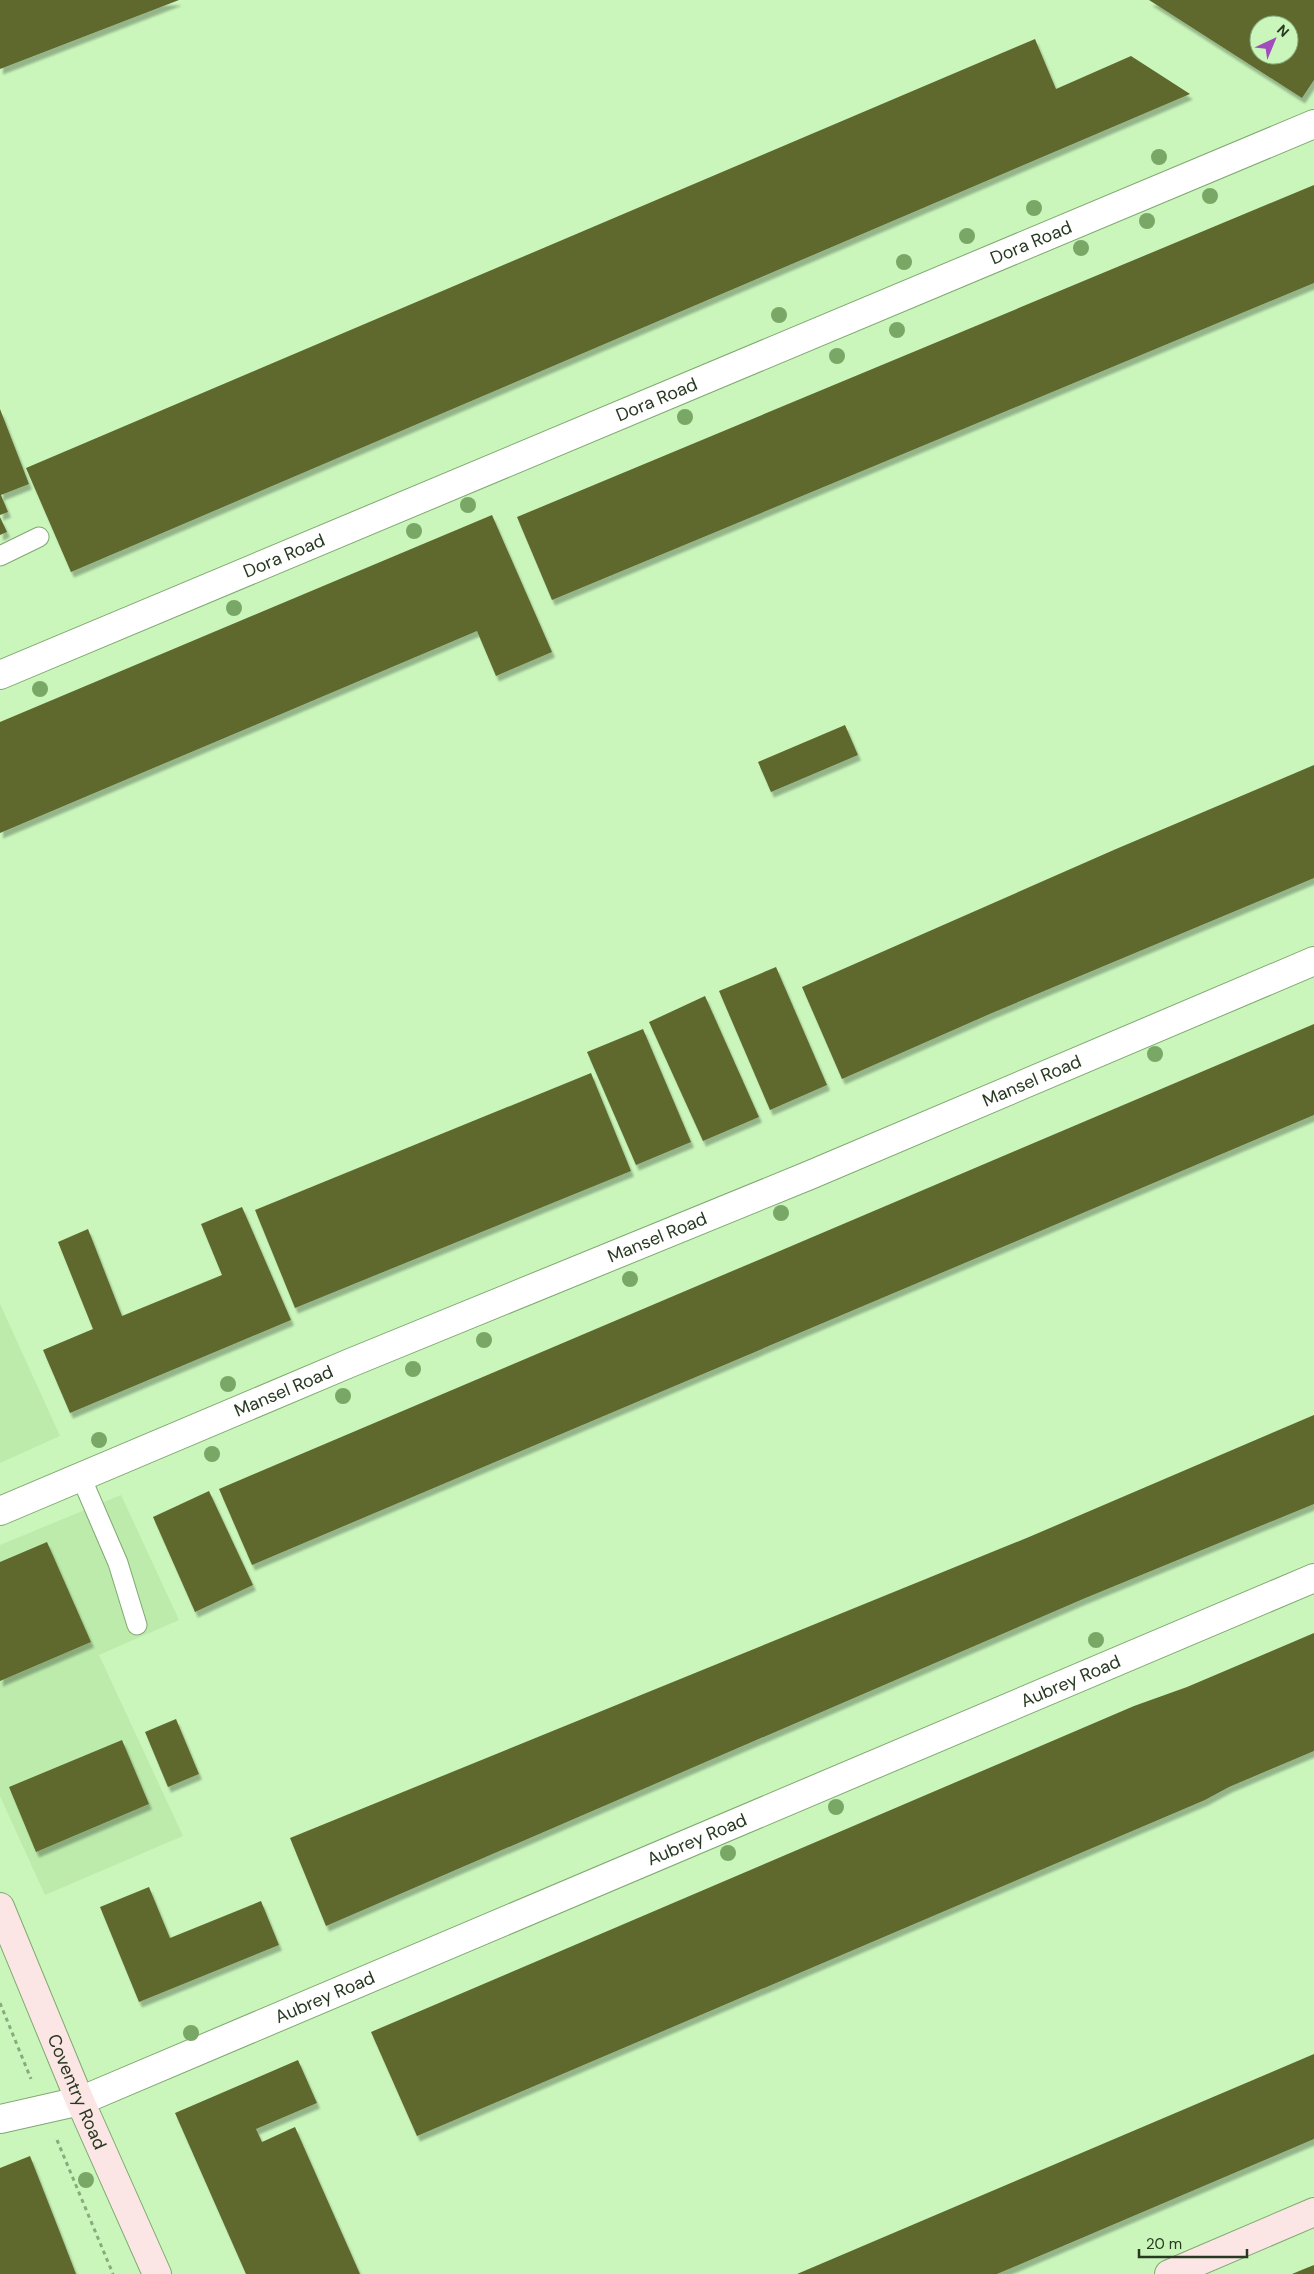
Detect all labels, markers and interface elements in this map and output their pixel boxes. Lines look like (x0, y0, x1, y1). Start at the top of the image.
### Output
north arrow (1249, 15, 1299, 65)
text: N (1273, 21, 1293, 41)
street label: Dora Road (987, 215, 1075, 270)
street label: Dora Road (612, 372, 701, 427)
street label: Dora Road (240, 528, 328, 584)
street label: Mansel Road (979, 1049, 1085, 1112)
street label: Mansel Road (604, 1206, 711, 1268)
street label: Mansel Road (231, 1359, 337, 1423)
street label: Aubrey Road (1017, 1649, 1124, 1713)
street label: Aubrey Road (643, 1808, 751, 1871)
street label: Aubrey Road (271, 1965, 379, 2029)
street label: Coventry Road (42, 2030, 112, 2153)
scale bar (1139, 2226, 1246, 2258)
text: 20 m (1146, 2234, 1182, 2254)

